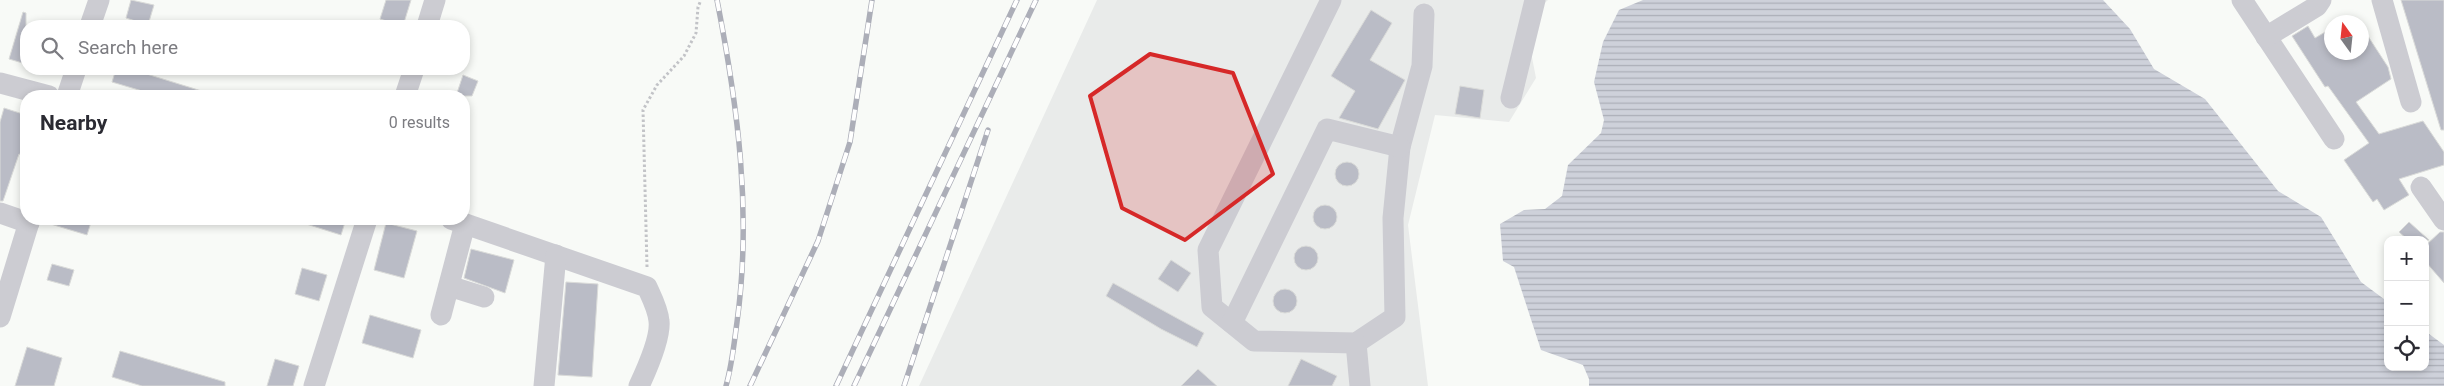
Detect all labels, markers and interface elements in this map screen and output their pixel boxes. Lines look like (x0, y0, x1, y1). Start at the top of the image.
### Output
north arrow (2324, 15, 2369, 60)
search box (20, 20, 470, 75)
icon: search (38, 34, 66, 62)
text: Search here (78, 36, 178, 59)
text: Nearby (40, 111, 107, 135)
text: 0 results (389, 113, 450, 132)
map controls (2384, 236, 2429, 371)
button: + (2384, 236, 2429, 281)
button: − (2384, 281, 2429, 326)
button: locate (2384, 326, 2429, 371)

